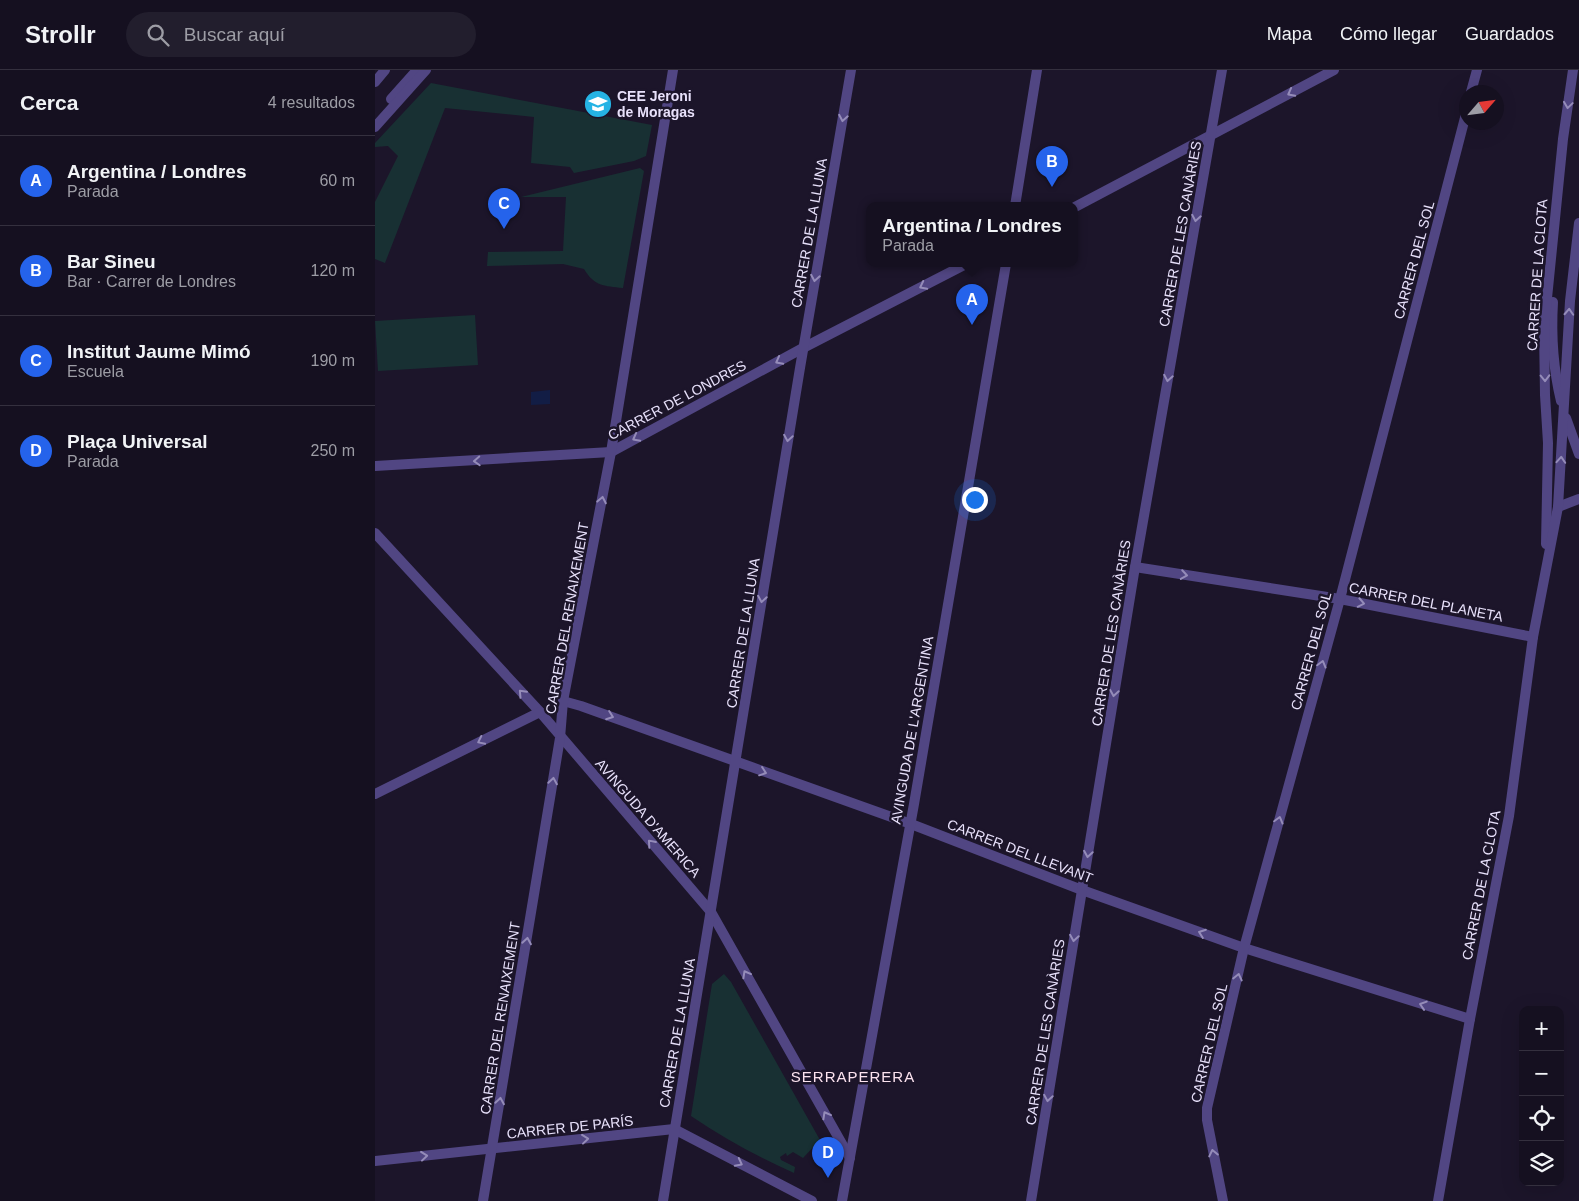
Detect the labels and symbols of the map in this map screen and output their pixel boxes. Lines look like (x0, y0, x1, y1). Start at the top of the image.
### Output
north arrow (1459, 85, 1504, 130)
one-way arrow (1287, 87, 1296, 97)
place label: CEE Jeroni de Moragas (617, 88, 695, 120)
school or university icon: CEE Jeroni de Moragas (583, 89, 613, 119)
one-way arrow (1563, 101, 1574, 109)
one-way arrow (838, 114, 848, 122)
street label: CARRER DE LES CANÀRIES (1156, 140, 1204, 328)
pin: B (1036, 146, 1068, 187)
street label: CARRER DE LA LLUNA (788, 156, 830, 309)
pin: C (488, 188, 520, 229)
street label: CARRER DE LA CLOTA (1524, 198, 1550, 351)
street label: CARRER DEL SOL (1391, 199, 1438, 321)
one-way arrow (1192, 214, 1202, 222)
one-way arrow (811, 274, 821, 283)
one-way arrow (919, 280, 928, 290)
pin: A (956, 284, 988, 325)
one-way arrow (1564, 308, 1575, 316)
one-way arrow (775, 355, 784, 365)
street label: CARRER DE LONDRES (605, 357, 749, 443)
one-way arrow (1164, 374, 1174, 382)
one-way arrow (1540, 375, 1550, 383)
one-way arrow (632, 432, 641, 442)
one-way arrow (784, 434, 794, 443)
one-way arrow (473, 455, 481, 466)
one-way arrow (1556, 456, 1567, 464)
your location (962, 487, 988, 513)
one-way arrow (596, 495, 607, 504)
street label: CARRER DEL RENAIXEMENT (542, 520, 592, 715)
street label: CARRER DE LES CANÀRIES (1088, 539, 1134, 727)
street label: CARRER DE LA LLUNA (723, 556, 763, 709)
one-way arrow (1179, 569, 1188, 579)
street label: CARRER DEL PLANETA (1348, 579, 1505, 625)
street label: CARRER DEL SOL (1288, 590, 1335, 712)
one-way arrow (758, 594, 768, 603)
one-way arrow (1357, 597, 1366, 608)
street label: AVINGUDA DE L'ARGENTINA (888, 634, 937, 825)
one-way arrow (1317, 660, 1327, 668)
one-way arrow (1110, 689, 1120, 698)
one-way arrow (519, 690, 528, 699)
one-way arrow (605, 711, 613, 721)
one-way arrow (477, 735, 486, 746)
street label: AVINGUDA D'AMERICA (592, 755, 704, 881)
one-way arrow (758, 766, 766, 776)
one-way arrow (548, 776, 558, 785)
street label: CARRER DE LA CLOTA (1459, 808, 1504, 961)
street label: CARRER DEL LLEVANT (945, 816, 1096, 886)
one-way arrow (1274, 817, 1284, 825)
one-way arrow (648, 839, 657, 848)
one-way arrow (1083, 849, 1093, 858)
street label: CARRER DEL RENAIXEMENT (477, 920, 523, 1115)
one-way arrow (1198, 929, 1207, 939)
one-way arrow (1069, 934, 1080, 942)
one-way arrow (521, 936, 532, 944)
street label: CARRER DE LES CANÀRIES (1022, 938, 1068, 1126)
street label: CARRER DE LA LLUNA (656, 956, 698, 1109)
one-way arrow (742, 970, 752, 979)
one-way arrow (1232, 973, 1243, 982)
street label: CARRER DEL SOL (1188, 982, 1231, 1104)
one-way arrow (1420, 1000, 1428, 1010)
district label: SERRAPERERA (791, 1068, 915, 1085)
one-way arrow (1043, 1094, 1053, 1103)
one-way arrow (495, 1097, 505, 1106)
street label: CARRER DE PARÍS (506, 1112, 634, 1142)
one-way arrow (822, 1112, 832, 1121)
one-way arrow (581, 1134, 589, 1145)
pin: D (812, 1137, 844, 1178)
one-way arrow (1209, 1149, 1219, 1158)
one-way arrow (420, 1151, 428, 1162)
one-way arrow (734, 1157, 743, 1167)

